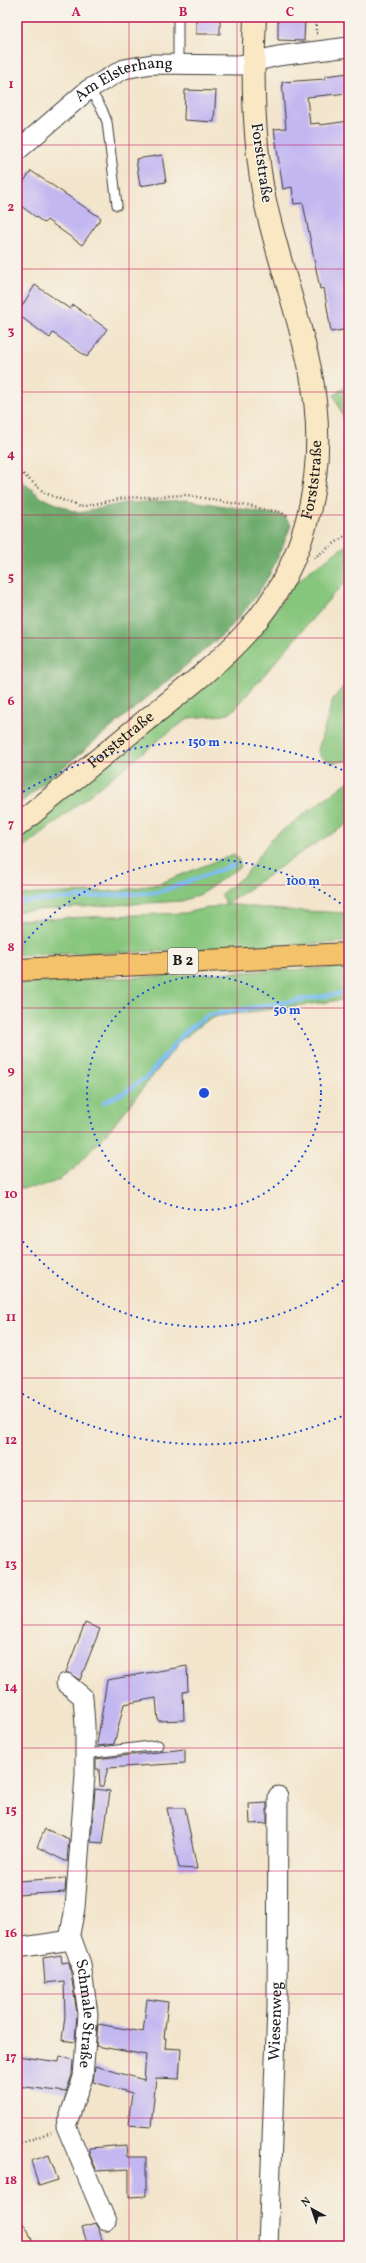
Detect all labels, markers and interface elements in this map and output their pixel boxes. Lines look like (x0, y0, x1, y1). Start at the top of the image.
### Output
text: A (71, 4, 81, 22)
text: B (179, 4, 188, 22)
text: C (286, 4, 294, 22)
street label: Am Elsterhang (70, 53, 173, 107)
text: 1 (8, 76, 14, 94)
street label: Forststraße (245, 122, 277, 204)
text: 2 (8, 199, 15, 217)
text: 3 (8, 323, 15, 341)
street label: Forststraße (296, 440, 328, 522)
text: 4 (7, 446, 15, 464)
text: 5 (8, 569, 14, 587)
text: 6 (7, 693, 15, 711)
street label: Forststraße (83, 706, 159, 774)
text: 150 m (188, 735, 220, 751)
text: 7 (8, 816, 14, 834)
text: 100 m (286, 874, 320, 890)
text: 8 (7, 939, 15, 957)
road number: B 2 (168, 948, 198, 974)
text: 50 m (273, 1003, 301, 1019)
text: 9 (7, 1062, 15, 1080)
centre of rings (197, 1086, 211, 1100)
text: 10 (4, 1186, 18, 1204)
text: 11 (6, 1309, 16, 1327)
text: 12 (5, 1432, 17, 1450)
text: 13 (5, 1556, 17, 1574)
text: 14 (4, 1679, 18, 1697)
text: 15 (5, 1802, 17, 1820)
text: 16 (5, 1925, 17, 1943)
street label: Schmale Straße (69, 1956, 99, 2069)
street label: Wiesenweg (264, 1981, 288, 2061)
text: 17 (5, 2049, 17, 2067)
text: 18 (5, 2172, 17, 2190)
north arrow (292, 2189, 332, 2229)
text: N (299, 2194, 314, 2211)

